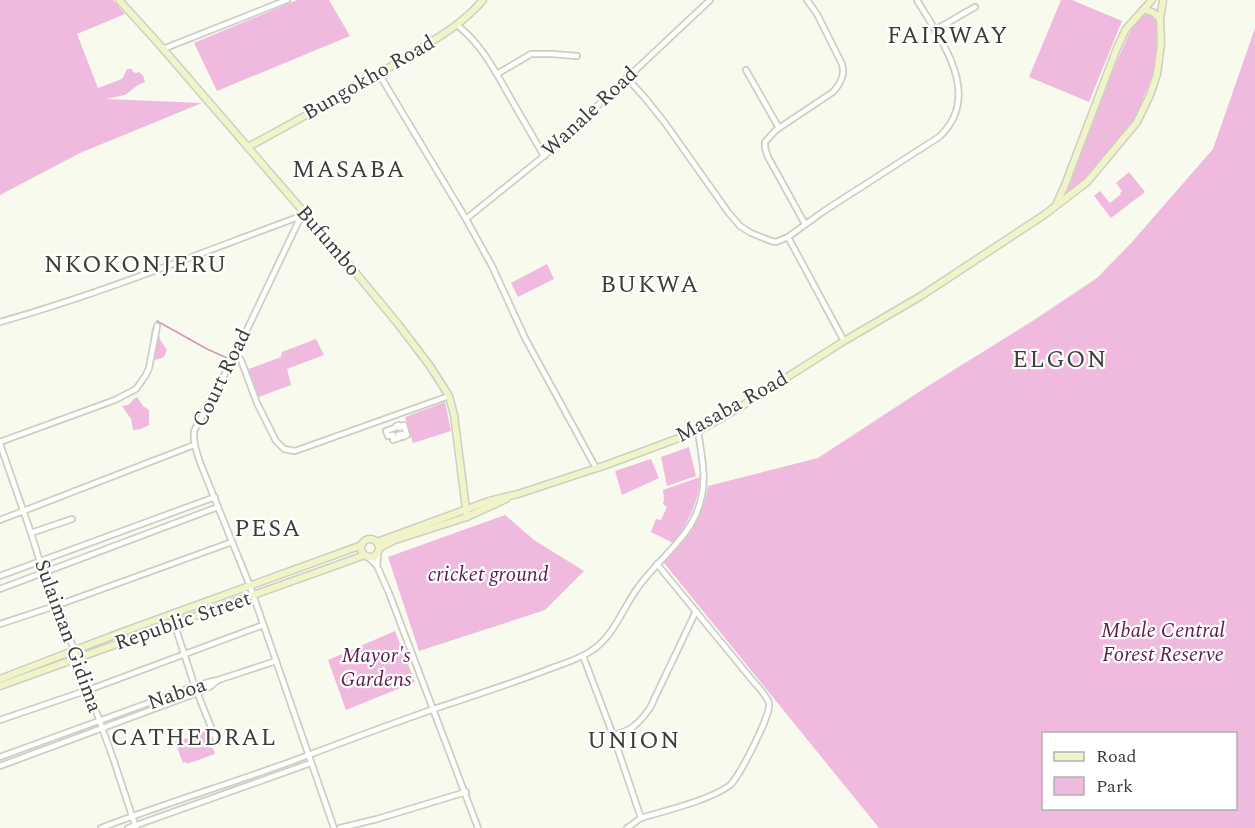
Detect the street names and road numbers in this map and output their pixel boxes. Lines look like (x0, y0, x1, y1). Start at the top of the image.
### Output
street label: Bungokho Road (297, 27, 441, 129)
street label: Wanale Road (535, 59, 645, 165)
street label: Bufumbo (288, 198, 368, 284)
street label: Court Road (184, 323, 260, 433)
street label: Masaba Road (670, 363, 794, 451)
street label: Sulaiman Gidima (25, 555, 111, 718)
street label: Republic Street (110, 583, 256, 659)
street label: Naboa (143, 669, 211, 719)

